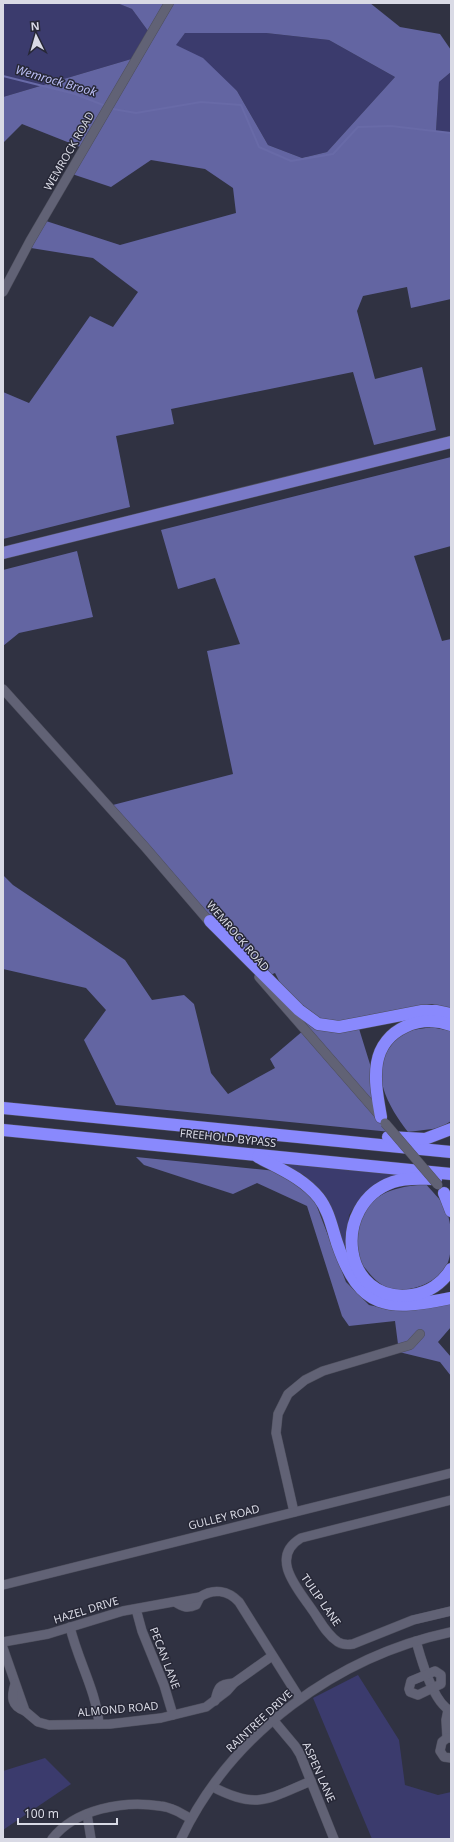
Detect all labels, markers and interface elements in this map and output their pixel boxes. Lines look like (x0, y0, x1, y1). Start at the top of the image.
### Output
north arrow (16, 16, 56, 56)
text: N (30, 18, 40, 33)
water label: Wemrock Brook (14, 61, 100, 100)
street label: WEMROCK ROAD (40, 109, 97, 193)
street label: WEMROCK ROAD (204, 897, 273, 974)
street label: FREEHOLD BYPASS (179, 1125, 277, 1150)
street label: GULLEY ROAD (187, 1500, 261, 1533)
street label: TULIP LANE (298, 1571, 345, 1629)
street label: HAZEL DRIVE (51, 1592, 120, 1627)
street label: PECAN LANE (147, 1625, 184, 1691)
street label: RAINTREE DRIVE (222, 1686, 295, 1755)
street label: ALMOND ROAD (77, 1698, 159, 1719)
street label: ASPEN LANE (300, 1739, 339, 1804)
scale bar (18, 1800, 117, 1826)
text: 100 m (24, 1805, 59, 1822)

